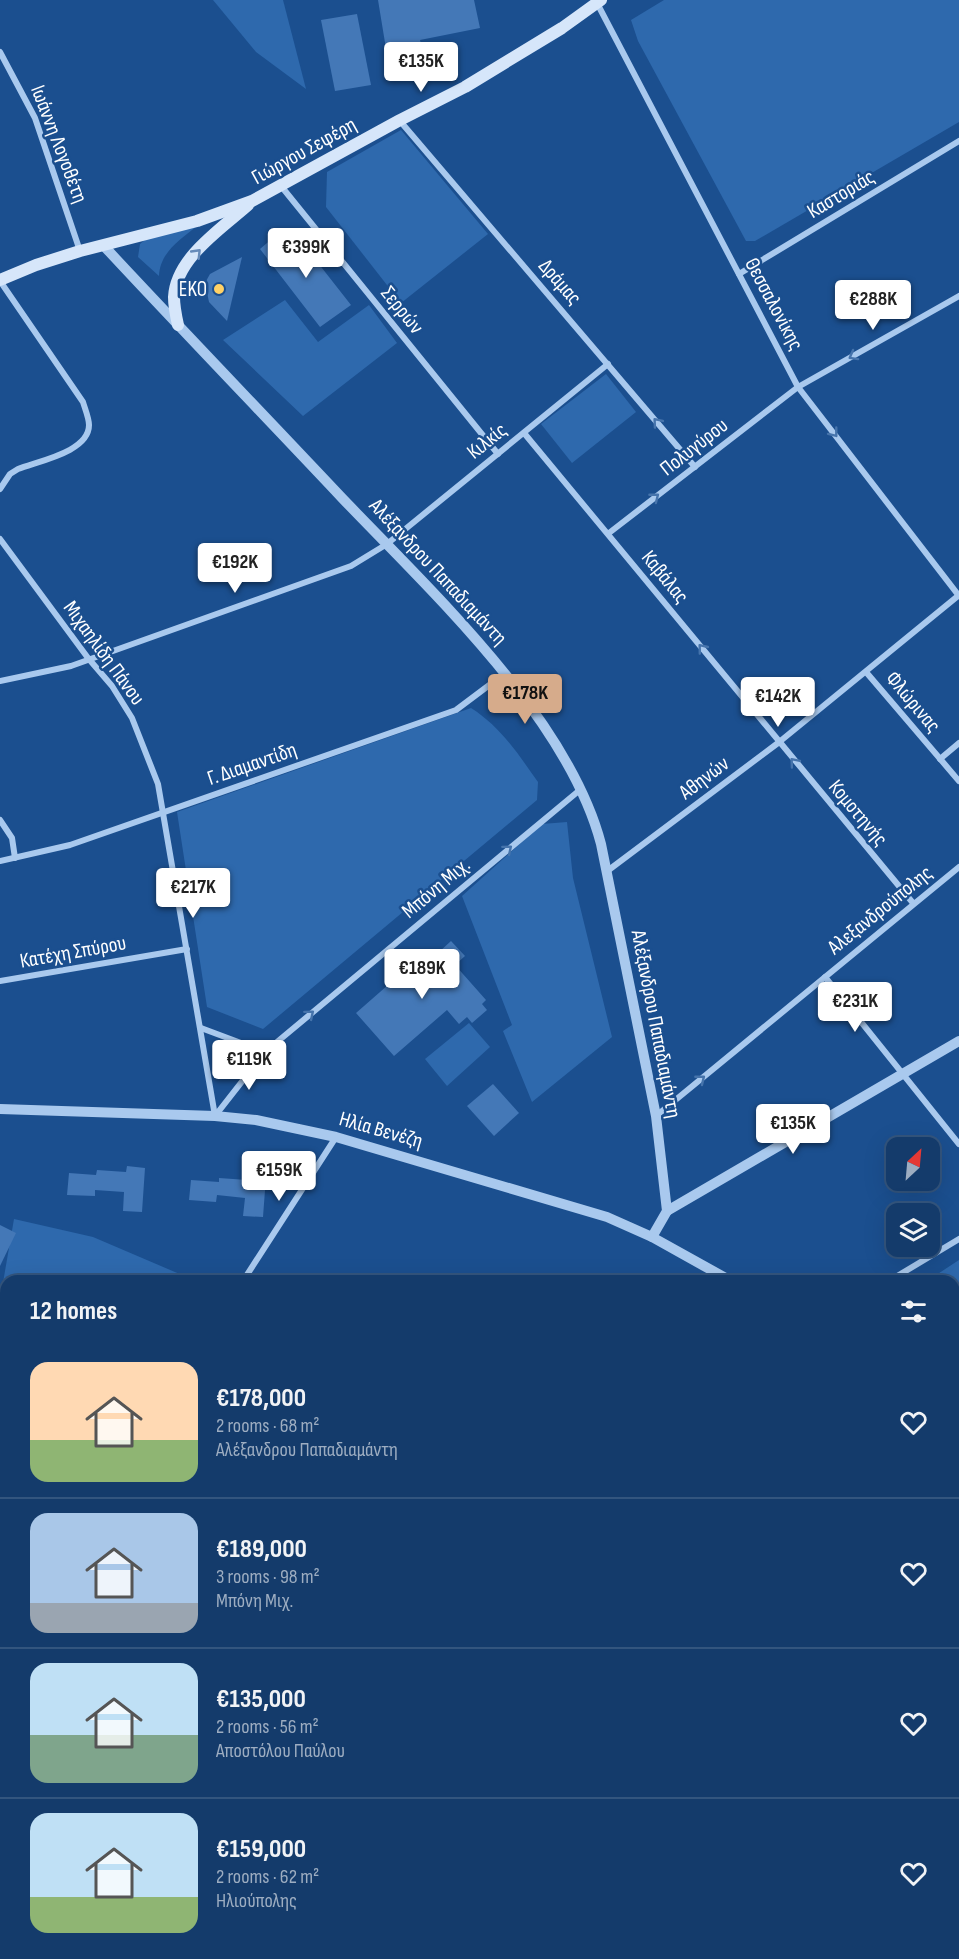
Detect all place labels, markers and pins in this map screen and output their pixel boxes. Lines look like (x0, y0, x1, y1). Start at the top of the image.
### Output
pin: €135K (379, 42, 463, 93)
pin: €399K (264, 228, 348, 279)
place label: EKO (179, 277, 207, 302)
pin: €288K (831, 280, 915, 331)
marker: EKO (212, 282, 226, 296)
pin: €192K (193, 543, 277, 594)
pin: €178K (483, 674, 567, 725)
pin: €142K (736, 677, 820, 728)
pin: €217K (151, 868, 235, 919)
pin: €189K (380, 949, 464, 1000)
pin: €231K (813, 982, 897, 1033)
pin: €119K (207, 1040, 291, 1091)
pin: €135K (751, 1104, 835, 1155)
pin: €159K (237, 1151, 321, 1202)

